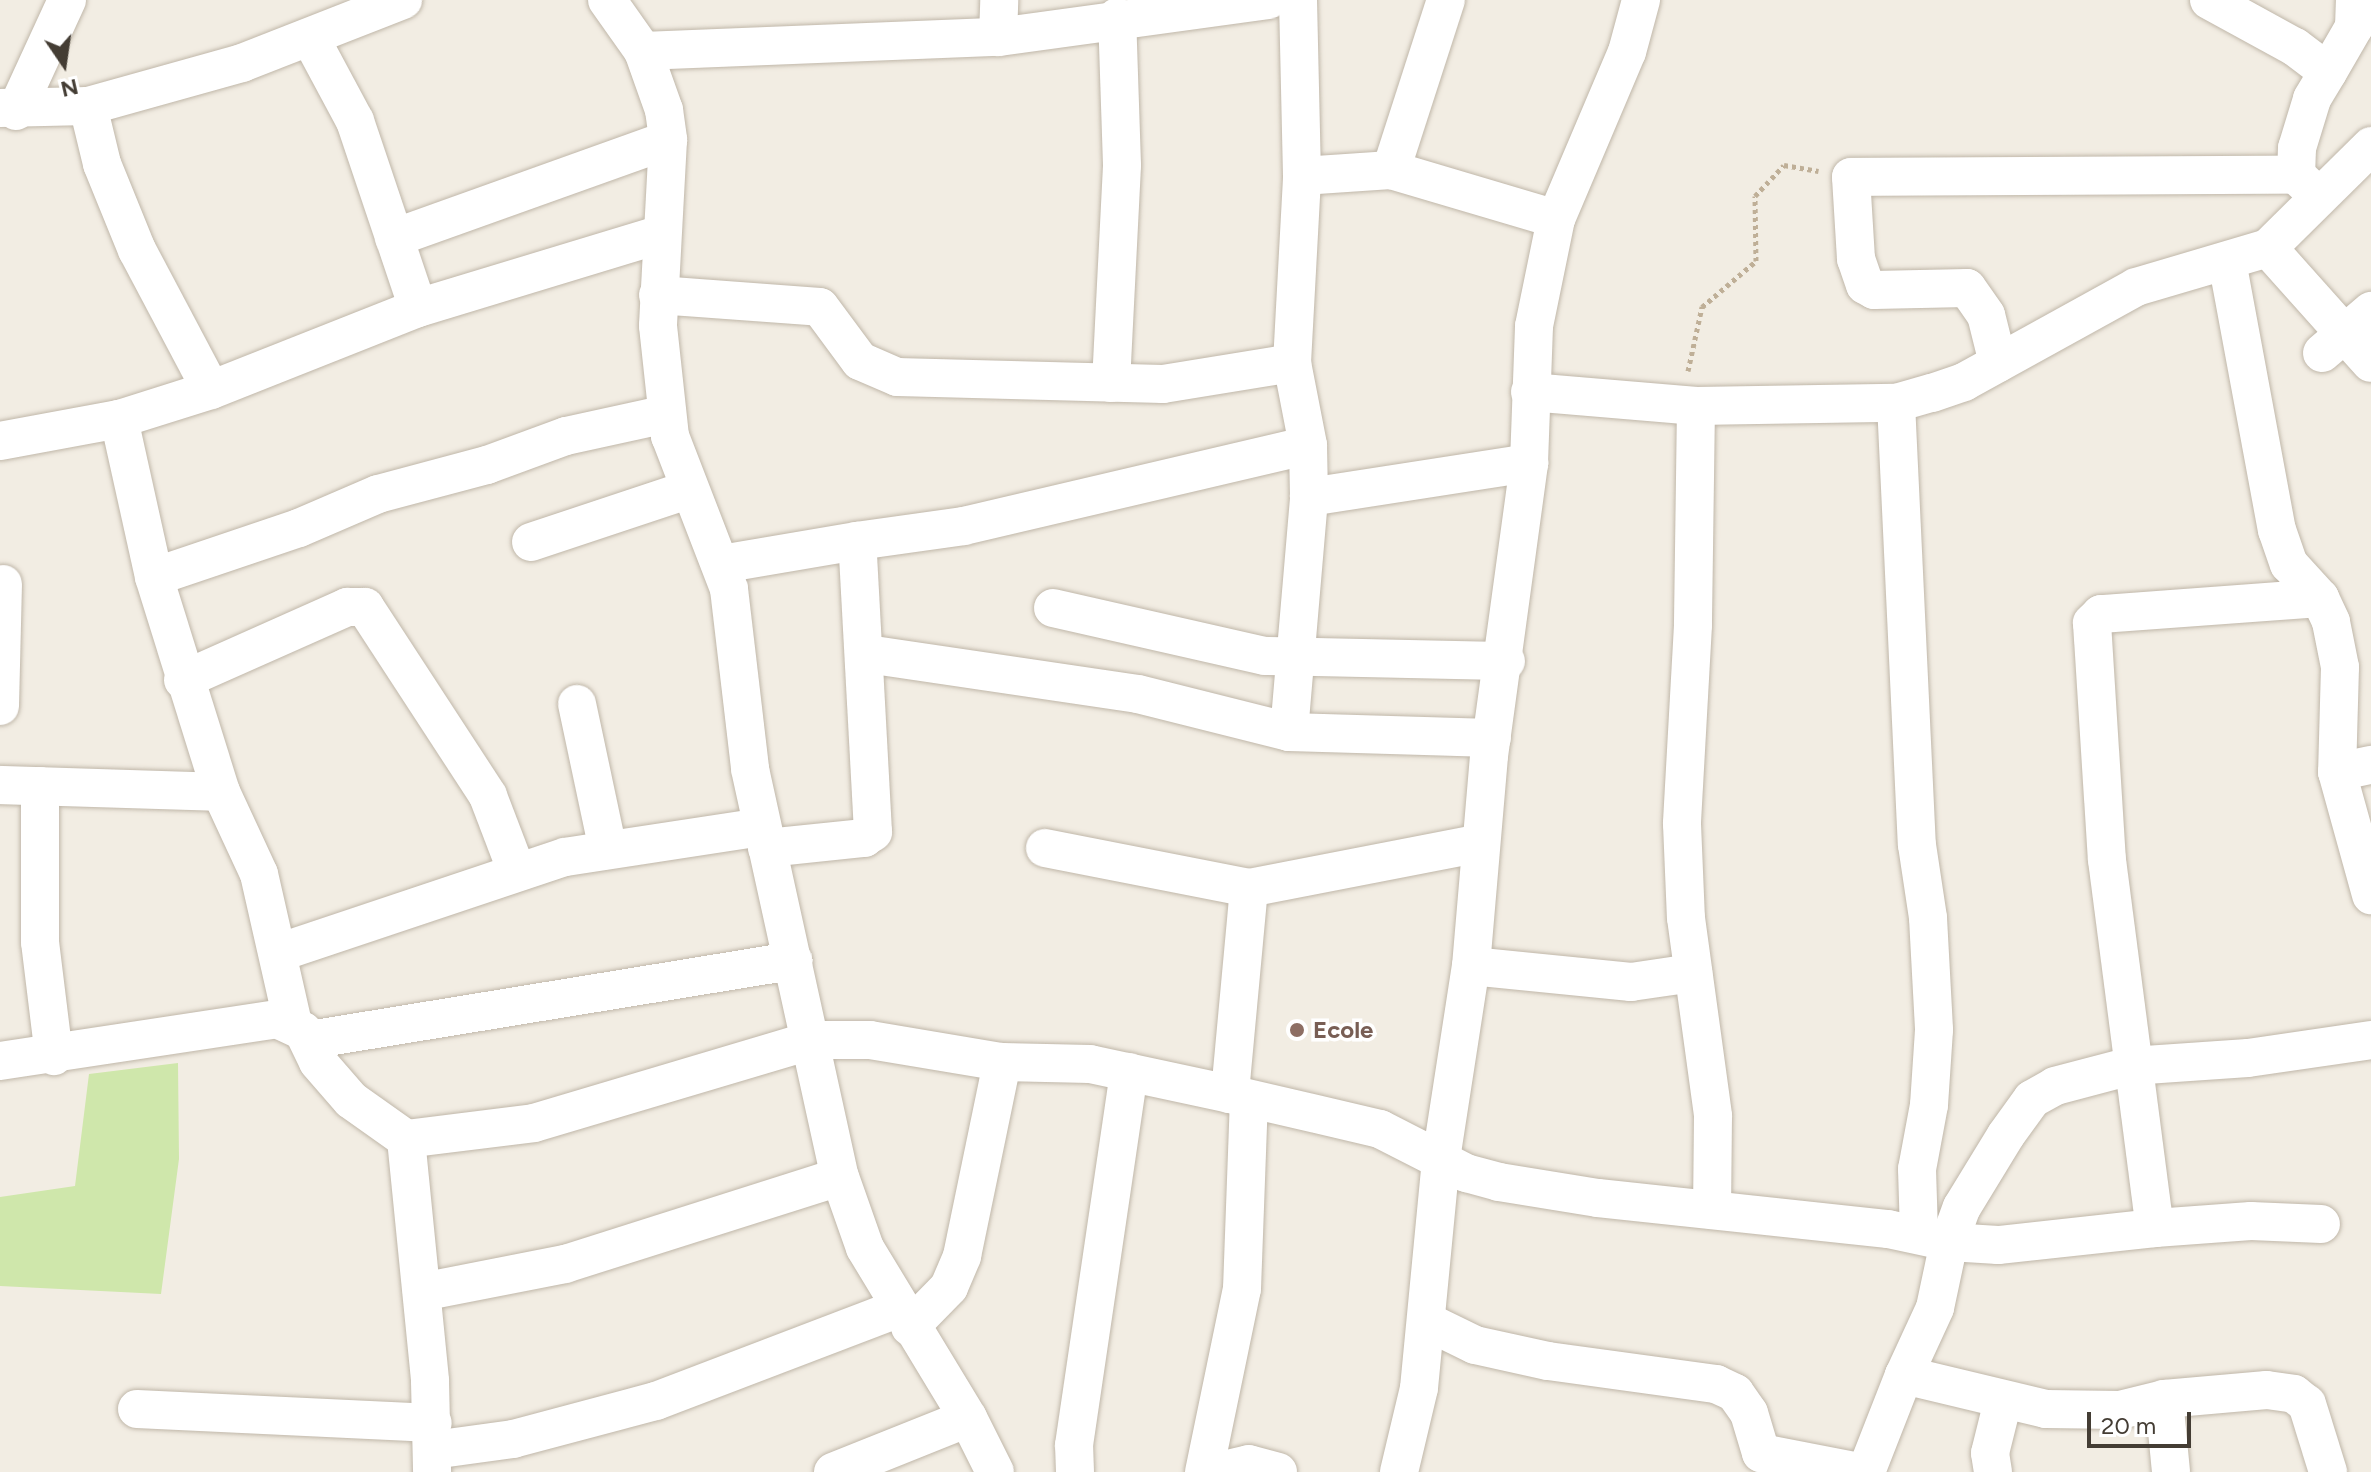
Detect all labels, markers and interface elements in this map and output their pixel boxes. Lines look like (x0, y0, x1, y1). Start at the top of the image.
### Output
north arrow (24, 24, 104, 104)
text: N (58, 73, 81, 103)
place label: Ecole (1313, 1016, 1373, 1044)
marker: Ecole (1288, 1021, 1306, 1039)
scale bar (2091, 1396, 2195, 1446)
text: 20 m (2101, 1411, 2156, 1440)

